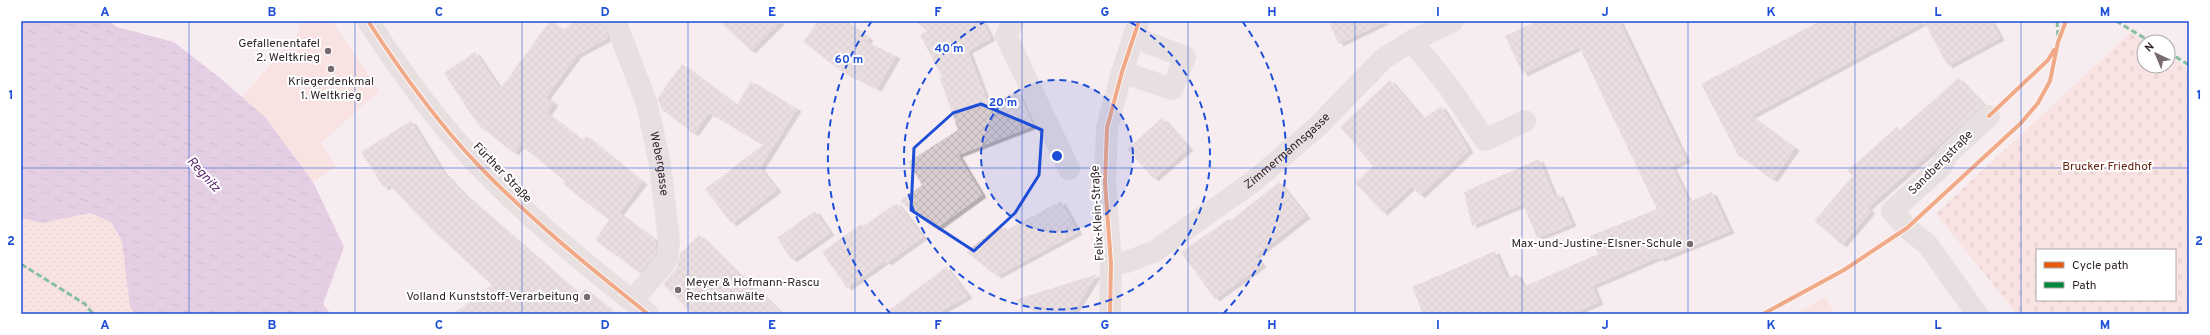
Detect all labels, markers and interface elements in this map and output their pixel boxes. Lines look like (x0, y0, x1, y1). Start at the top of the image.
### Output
text: A (100, 5, 110, 21)
text: B (268, 5, 277, 21)
text: C (435, 5, 443, 21)
text: D (600, 5, 610, 21)
text: E (768, 5, 776, 21)
text: F (934, 5, 942, 21)
text: G (1101, 5, 1110, 21)
text: H (1267, 5, 1277, 21)
text: I (1436, 5, 1440, 21)
text: J (1601, 5, 1609, 21)
text: K (1766, 5, 1776, 21)
text: L (1934, 5, 1942, 21)
text: M (2100, 5, 2110, 21)
north arrow (2136, 34, 2176, 74)
place label: Gefallenentafel 2. Weltkrieg (238, 36, 320, 66)
text: N (2142, 40, 2157, 55)
text: 40 m (934, 41, 964, 57)
marker: Gefallenentafel 2. Weltkrieg (323, 46, 333, 56)
text: 60 m (835, 52, 863, 68)
marker: Kriegerdenkmal 1. Weltkrieg (326, 64, 336, 74)
place label: Kriegerdenkmal 1. Weltkrieg (288, 74, 374, 104)
text: 1 (8, 88, 14, 104)
text: 1 (2196, 88, 2202, 104)
text: 20 m (989, 95, 1017, 111)
street label: Zimmermannsgasse (1241, 110, 1334, 193)
street label: Sandbergstraße (1905, 127, 1977, 199)
street label: Webergasse (645, 130, 672, 197)
street label: Fürther Straße (469, 139, 535, 207)
centre of rings (1050, 149, 1064, 163)
water label: Regnitz (183, 154, 224, 197)
park label: Brucker Friedhof (2062, 159, 2152, 175)
street label: Felix-Klein-Straße (1088, 165, 1108, 261)
text: 2 (7, 234, 15, 250)
text: 2 (2195, 234, 2203, 250)
place label: Max-und-Justine-Elsner-Schule (1511, 236, 1682, 252)
marker: Max-und-Justine-Elsner-Schule (1685, 239, 1695, 249)
legend (2036, 249, 2176, 301)
text: Cycle path (2072, 258, 2129, 274)
place label: Meyer & Hofmann-Rascu Rechtsanwälte (686, 275, 820, 305)
text: Path (2072, 278, 2097, 294)
marker: Meyer & Hofmann-Rascu Rechtsanwälte (673, 285, 683, 295)
place label: Volland Kunststoff-Verarbeitung (406, 289, 579, 305)
marker: Volland Kunststoff-Verarbeitung (582, 292, 592, 302)
text: A (100, 318, 110, 334)
text: B (268, 318, 277, 334)
text: C (435, 318, 443, 334)
text: D (600, 318, 610, 334)
text: E (768, 318, 776, 334)
text: F (934, 318, 942, 334)
text: G (1101, 318, 1110, 334)
text: H (1267, 318, 1277, 334)
text: I (1436, 318, 1440, 334)
text: J (1601, 318, 1609, 334)
text: K (1766, 318, 1776, 334)
text: L (1934, 318, 1942, 334)
text: M (2100, 318, 2110, 334)

